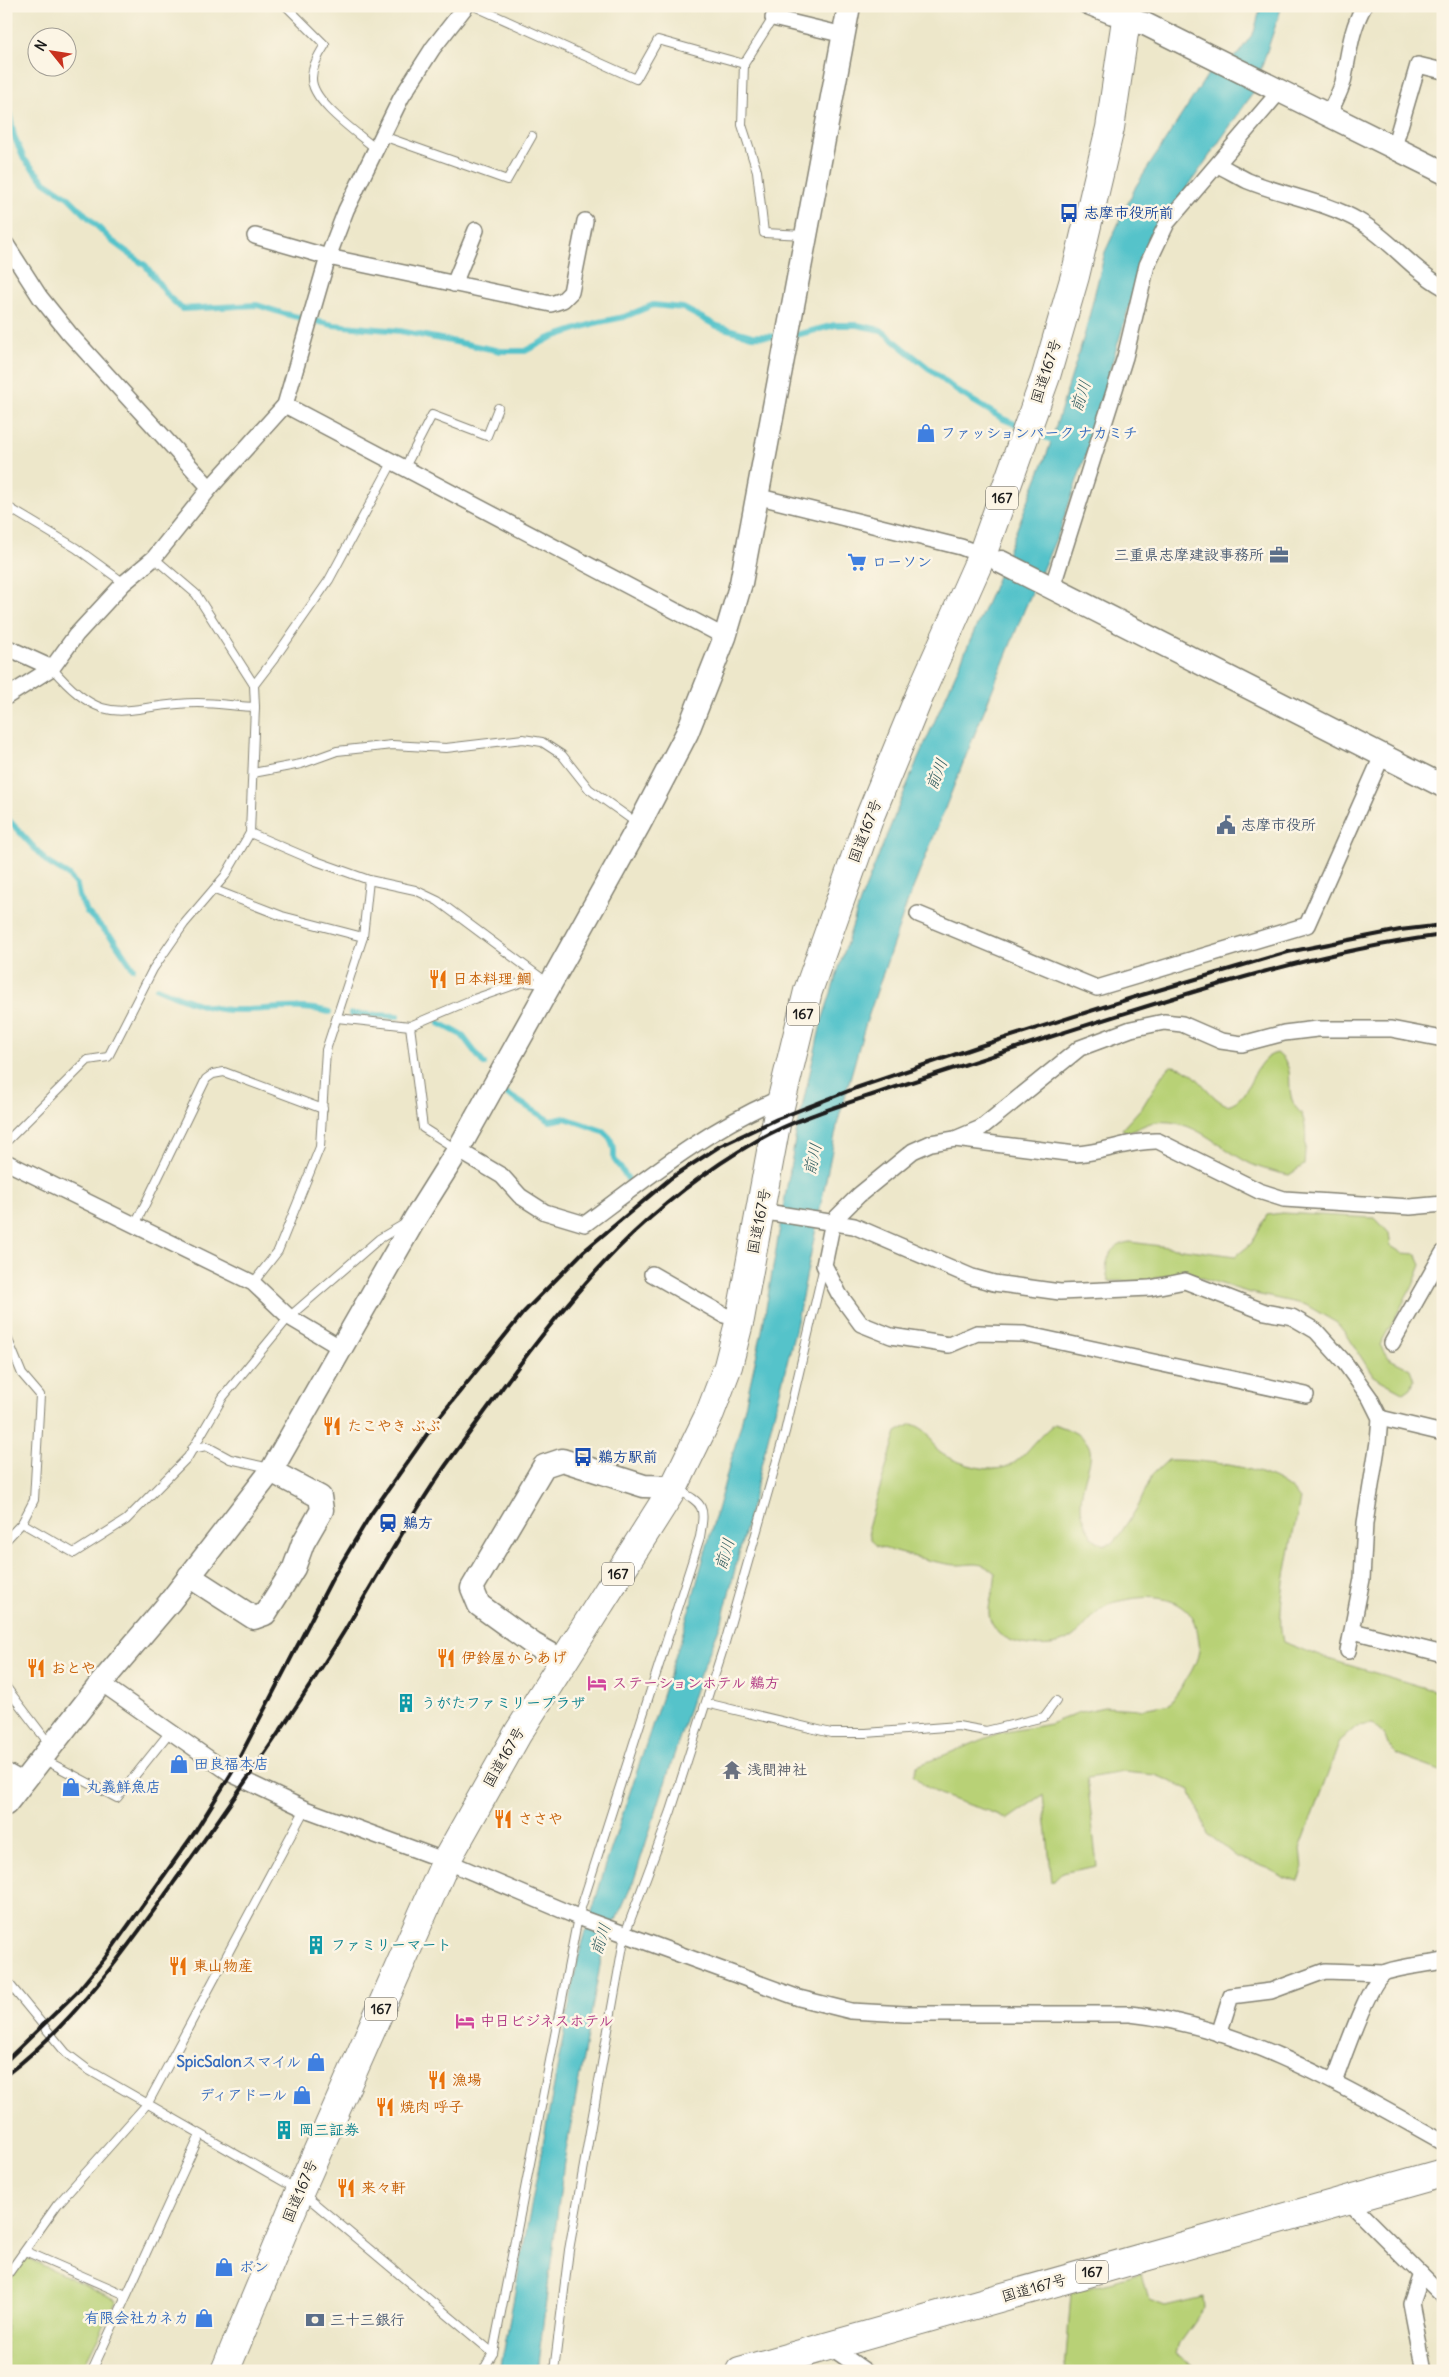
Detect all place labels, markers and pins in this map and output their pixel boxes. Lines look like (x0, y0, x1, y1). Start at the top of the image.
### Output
bus stop icon: 志摩市役所前 (1058, 202, 1080, 224)
place label: 志摩市役所前 (1084, 203, 1174, 222)
shop icon: ファッションパーク ナカミチ (915, 422, 937, 444)
place label: ファッションパーク ナカミチ (941, 423, 1138, 442)
office icon: 三重県志摩建設事務所 (1268, 544, 1290, 566)
place label: 三重県志摩建設事務所 (1114, 545, 1264, 564)
supermarket icon: ローソン (846, 551, 868, 573)
place label: ローソン (872, 552, 932, 571)
public building icon: 志摩市役所 (1215, 814, 1237, 836)
place label: 志摩市役所 (1241, 815, 1316, 834)
restaurant icon: 日本料理 鯛 (427, 968, 449, 990)
place label: 日本料理 鯛 (453, 969, 532, 988)
restaurant icon: たこやき ぶぶ (321, 1415, 343, 1437)
place label: たこやき ぶぶ (347, 1416, 441, 1435)
bus stop icon: 鵜方駅前 (572, 1446, 594, 1468)
place label: 鵜方駅前 (598, 1447, 658, 1466)
station icon: 鵜方 (377, 1512, 399, 1534)
place label: 鵜方 (403, 1513, 433, 1532)
restaurant icon: 伊鈴屋からあげ (435, 1647, 457, 1669)
place label: 伊鈴屋からあげ (461, 1648, 567, 1667)
restaurant icon: おとや (25, 1657, 47, 1679)
place label: おとや (51, 1658, 96, 1677)
hotel icon: ステーションホテル 鵜方 (586, 1672, 608, 1694)
place label: ステーションホテル 鵜方 (612, 1673, 780, 1692)
building icon: うがたファミリープラザ (395, 1692, 417, 1714)
place label: うがたファミリープラザ (421, 1693, 585, 1712)
shop icon: 田良福本店 (168, 1753, 190, 1775)
place label: 田良福本店 (194, 1754, 269, 1773)
temple icon: 浅間神社 (721, 1759, 743, 1781)
place label: 浅間神社 (747, 1760, 807, 1779)
shop icon: 丸義鮮魚店 (60, 1776, 82, 1798)
place label: 丸義鮮魚店 (86, 1777, 161, 1796)
restaurant icon: ささや (492, 1808, 514, 1830)
place label: ささや (518, 1809, 563, 1828)
building icon: ファミリーマート (305, 1934, 327, 1956)
place label: ファミリーマート (331, 1935, 452, 1954)
restaurant icon: 東山物産 (167, 1955, 189, 1977)
place label: 東山物産 (193, 1956, 253, 1975)
hotel icon: 中日ビジネスホテル (454, 2010, 476, 2032)
place label: 中日ビジネスホテル (480, 2011, 614, 2030)
shop icon: SpicSalonスマイル (305, 2051, 327, 2073)
place label: SpicSalonスマイル (176, 2052, 301, 2072)
restaurant icon: 漁場 (426, 2069, 448, 2091)
place label: 漁場 (452, 2070, 482, 2089)
shop icon: ディアドール (291, 2084, 313, 2106)
place label: ディアドール (199, 2085, 287, 2104)
restaurant icon: 焼肉 呼子 (374, 2096, 396, 2118)
place label: 焼肉 呼子 (400, 2097, 464, 2116)
building icon: 岡三証券 (273, 2119, 295, 2141)
place label: 岡三証券 (299, 2120, 359, 2139)
restaurant icon: 来々軒 (335, 2177, 357, 2199)
place label: 来々軒 (361, 2178, 406, 2197)
shop icon: ボン (213, 2256, 235, 2278)
place label: ボン (239, 2257, 269, 2276)
shop icon: 有限会社カネカ (193, 2307, 215, 2329)
place label: 有限会社カネカ (84, 2308, 189, 2327)
bank icon: 三十三銀行 (304, 2309, 326, 2331)
place label: 三十三銀行 (330, 2310, 405, 2329)

